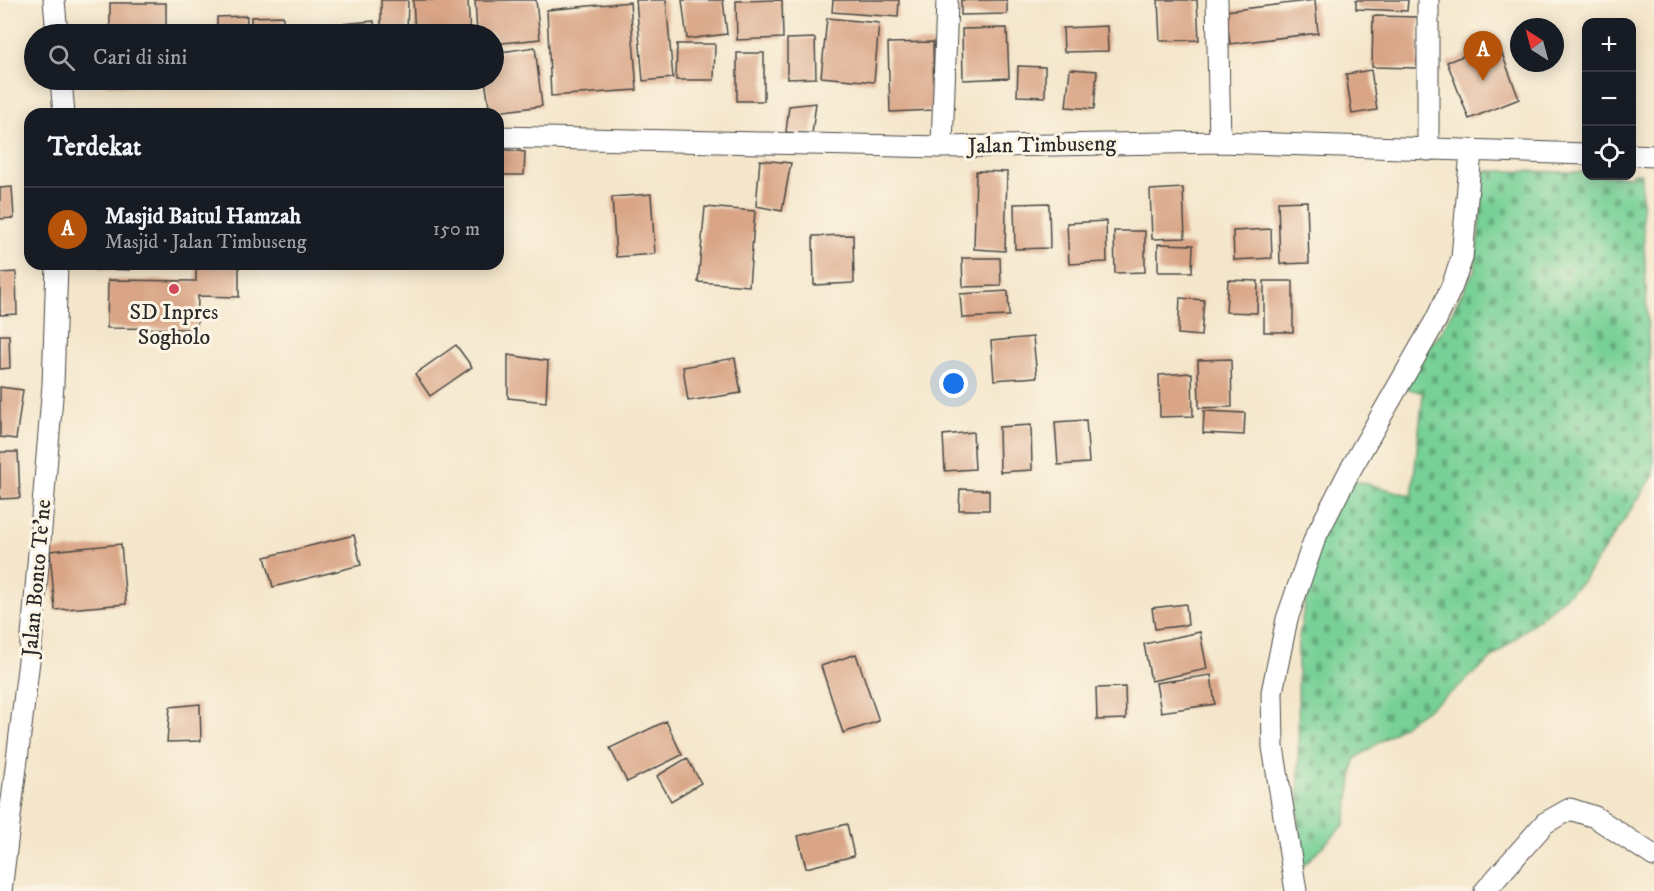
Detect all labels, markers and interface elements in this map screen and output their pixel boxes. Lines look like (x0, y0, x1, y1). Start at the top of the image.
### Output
north arrow (1510, 18, 1564, 72)
map controls (1582, 18, 1636, 180)
button: + (1582, 18, 1636, 72)
search box (24, 24, 504, 90)
pin: A (1464, 32, 1502, 81)
icon: search (45, 41, 78, 74)
text: Cari di sini (93, 44, 187, 71)
button: − (1582, 72, 1636, 126)
button: locate (1582, 126, 1636, 180)
street label: Jalan Timbuseng (966, 130, 1117, 160)
text: Terdekat (48, 131, 141, 164)
text: Masjid Baitul Hamzah (105, 203, 301, 230)
text: A (61, 217, 74, 242)
text: 150 m (433, 217, 480, 242)
text: Masjid · Jalan Timbuseng (105, 230, 306, 255)
marker: SD Inpres Sogholo (167, 282, 181, 296)
place label: SD Inpres Sogholo (130, 299, 218, 351)
your location (939, 369, 968, 398)
street label: Jalan Bonto Te'ne (16, 498, 57, 660)

